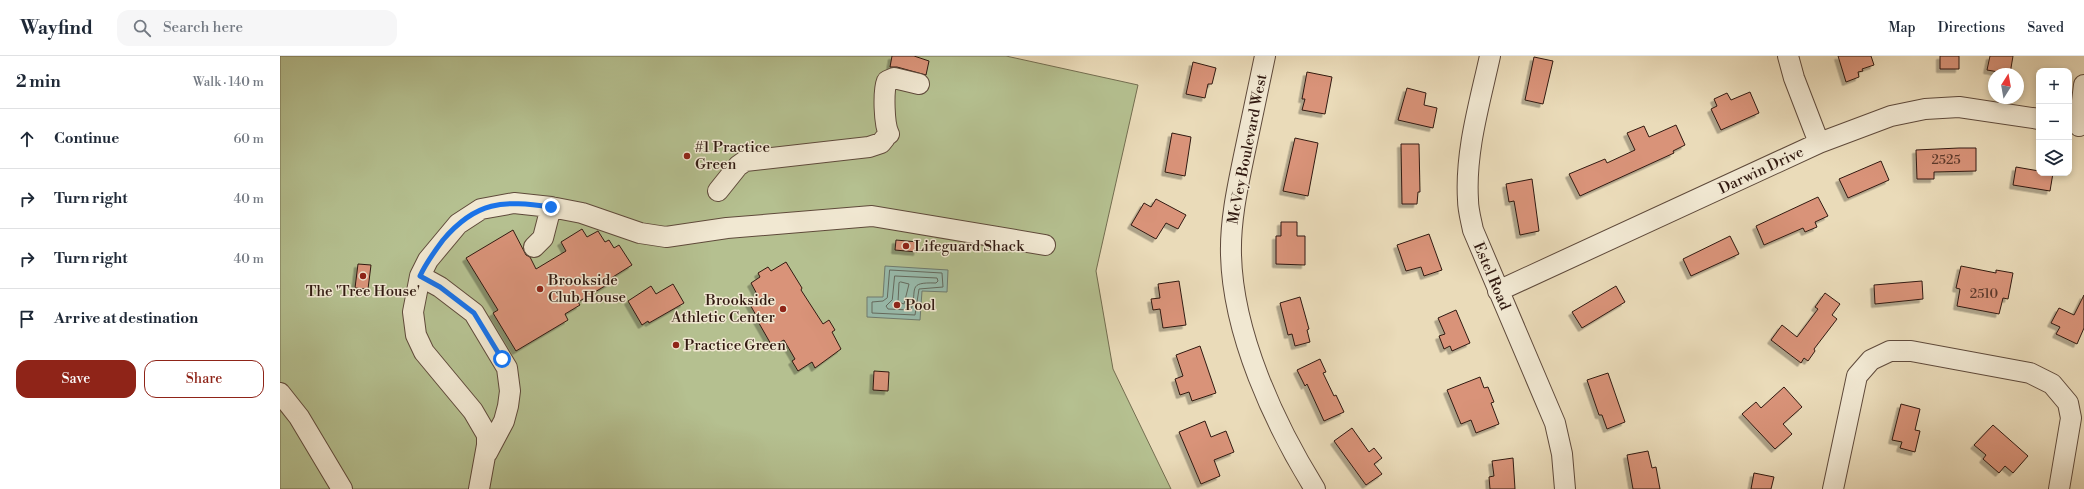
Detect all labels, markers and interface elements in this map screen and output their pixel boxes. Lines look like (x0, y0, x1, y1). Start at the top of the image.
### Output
search box (117, 10, 397, 46)
text: Wayfind (20, 16, 93, 40)
icon: search (131, 17, 153, 39)
text: Search here (163, 18, 243, 37)
text: Map (1888, 19, 1916, 37)
text: Directions (1938, 19, 2005, 37)
text: Saved (2027, 19, 2064, 37)
north arrow (1988, 68, 2024, 104)
map controls (2036, 68, 2072, 176)
button: + (2036, 68, 2072, 104)
text: 2 min (16, 71, 61, 93)
street label: McVey Boulevard West (1224, 72, 1272, 226)
text: Walk · 140 m (193, 74, 264, 90)
button: − (2036, 104, 2072, 140)
icon: ahead (16, 128, 38, 150)
text: Continue (54, 129, 119, 148)
text: 60 m (233, 131, 264, 147)
place label: #1 Practice Green (695, 138, 770, 174)
button: layers (2036, 140, 2072, 176)
street label: Darwin Drive (1716, 142, 1807, 198)
marker: #1 Practice Green (682, 151, 692, 161)
house number: 2525 (1931, 152, 1961, 168)
icon: right (16, 188, 38, 210)
text: Turn right (54, 189, 128, 208)
text: 40 m (234, 191, 264, 207)
route end (542, 198, 560, 216)
place label: Lifeguard Shack (914, 237, 1025, 256)
street label: Estel Road (1469, 239, 1515, 314)
marker: Lifeguard Shack (901, 241, 911, 251)
icon: right (16, 248, 38, 270)
text: Turn right (54, 249, 128, 268)
text: 40 m (234, 251, 264, 267)
marker: The 'Tree House' (358, 271, 368, 281)
place label: Brookside Club House (547, 271, 626, 307)
place label: The 'Tree House' (306, 282, 420, 301)
marker: Brookside Club House (535, 284, 545, 294)
house number: 2510 (1970, 286, 1999, 302)
place label: Brookside Athletic Center (670, 291, 776, 327)
place label: Pool (905, 296, 936, 315)
marker: Pool (892, 300, 902, 310)
marker: Brookside Athletic Center (778, 304, 788, 314)
icon: arrive (16, 308, 38, 330)
text: Arrive at destination (54, 309, 198, 328)
place label: Practice Green (684, 336, 786, 355)
marker: Practice Green (671, 340, 681, 350)
route start (493, 350, 511, 368)
button: Save (16, 360, 136, 398)
button: Share (144, 360, 264, 398)

